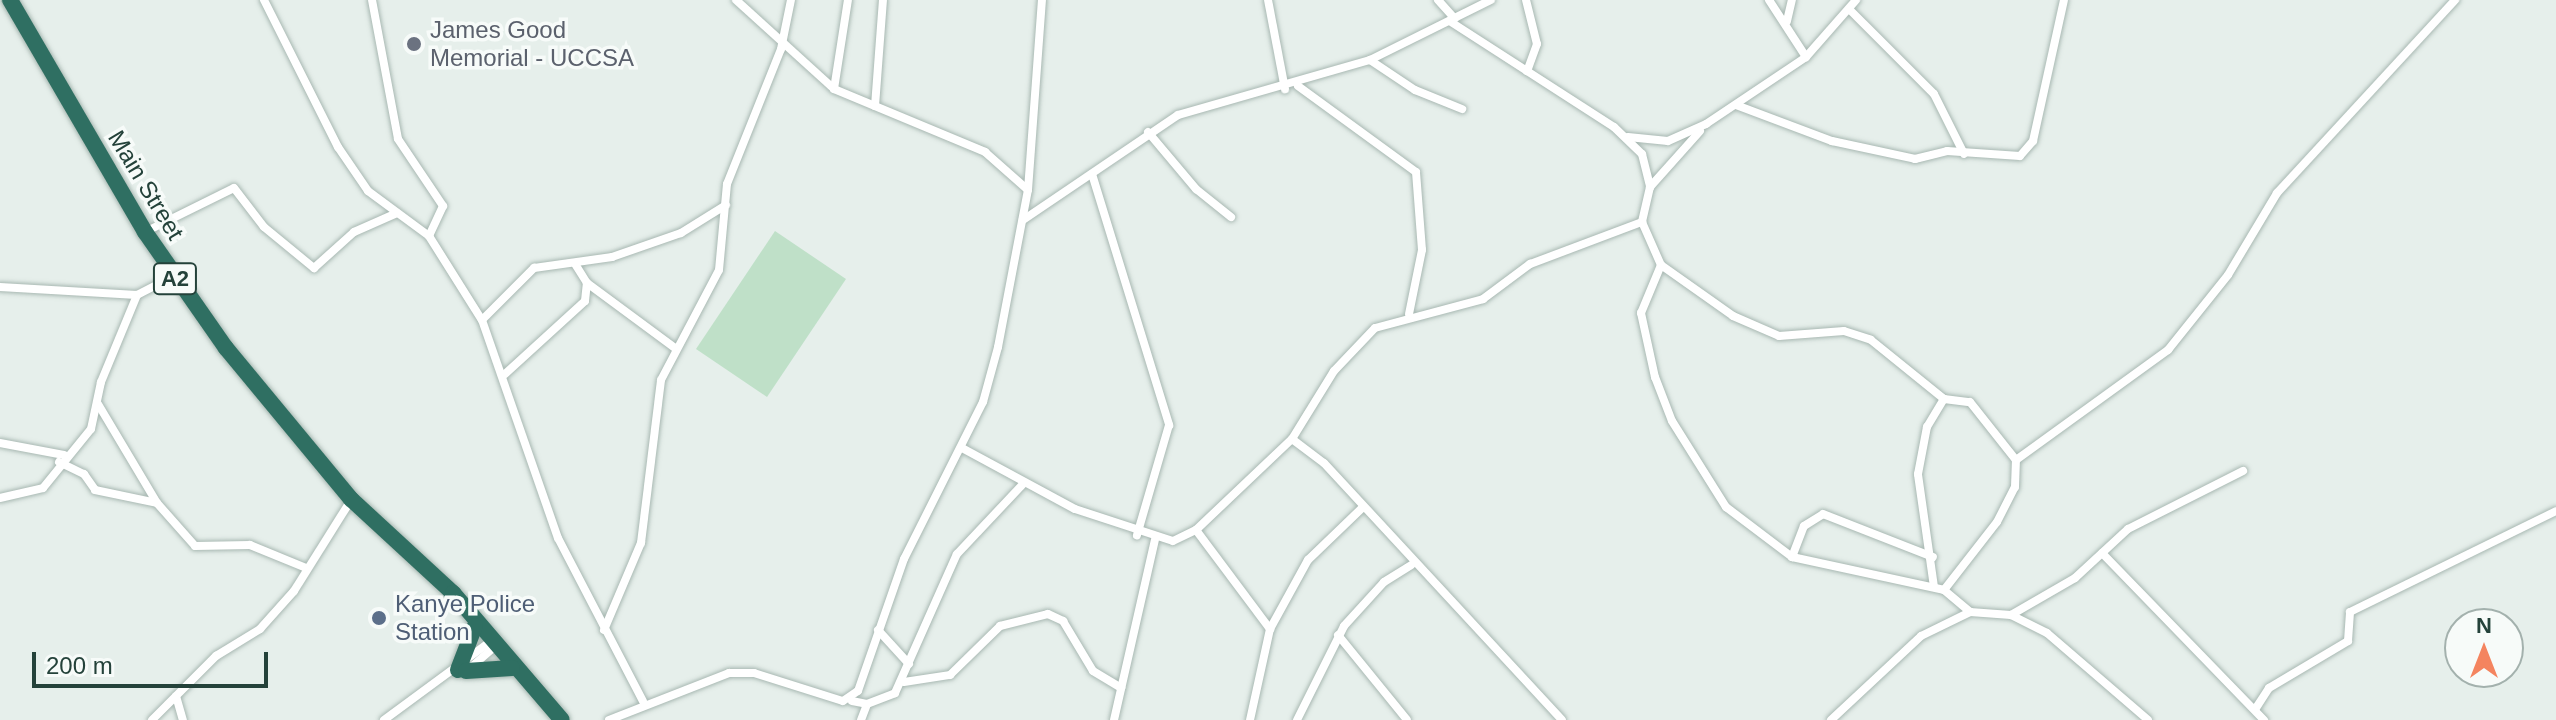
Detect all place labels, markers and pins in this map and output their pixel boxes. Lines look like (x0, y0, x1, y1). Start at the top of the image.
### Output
place label: James Good Memorial - UCCSA (430, 16, 634, 72)
marker: James Good Memorial - UCCSA (405, 35, 423, 53)
place label: Kanye Police Station (395, 590, 535, 646)
marker: Kanye Police Station (370, 609, 388, 627)

